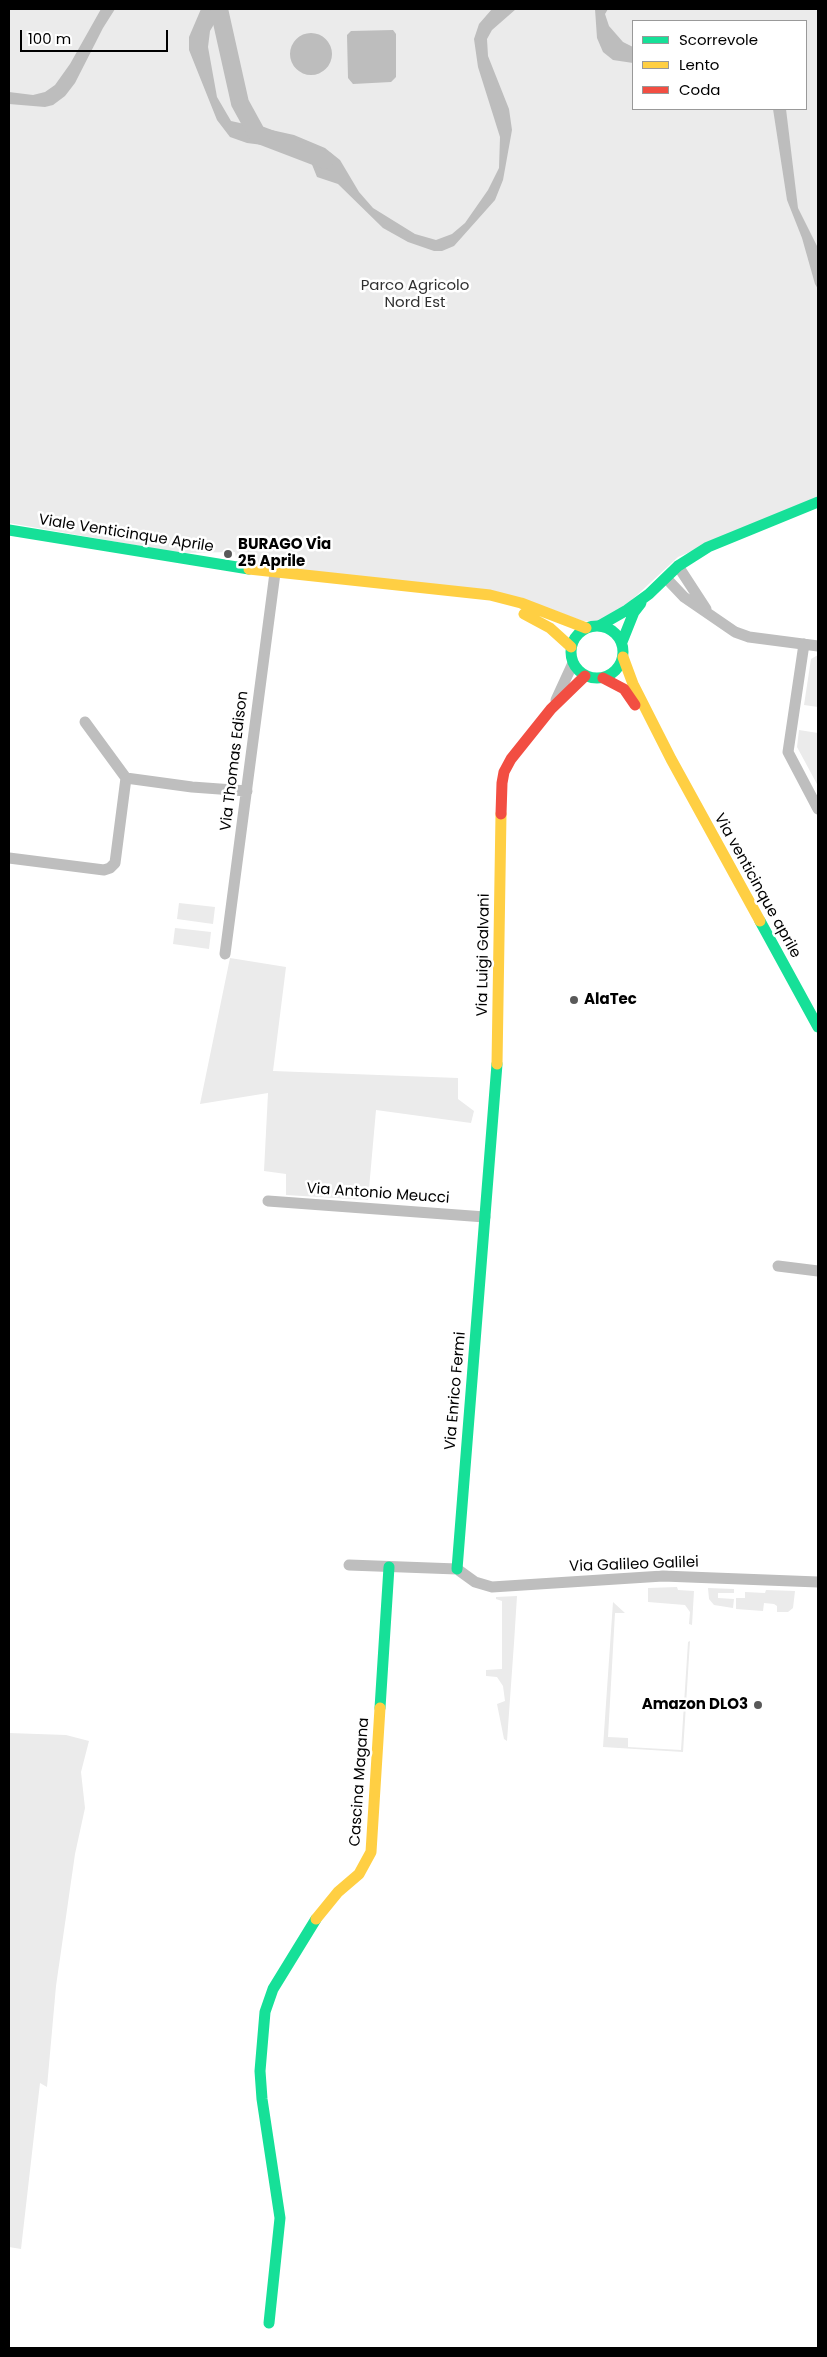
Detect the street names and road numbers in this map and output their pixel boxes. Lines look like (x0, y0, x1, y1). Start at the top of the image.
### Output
street label: Viale Venticinque Aprile (37, 511, 215, 557)
street label: Via Thomas Edison (217, 690, 253, 832)
street label: Via venticinque aprile (710, 811, 804, 961)
street label: Via Luigi Galvani (474, 893, 494, 1017)
street label: Via Antonio Meucci (306, 1180, 450, 1208)
street label: Via Enrico Fermi (442, 1331, 470, 1451)
street label: Via Galileo Galilei (569, 1554, 699, 1576)
street label: Cascina Magana (347, 1717, 373, 1847)

